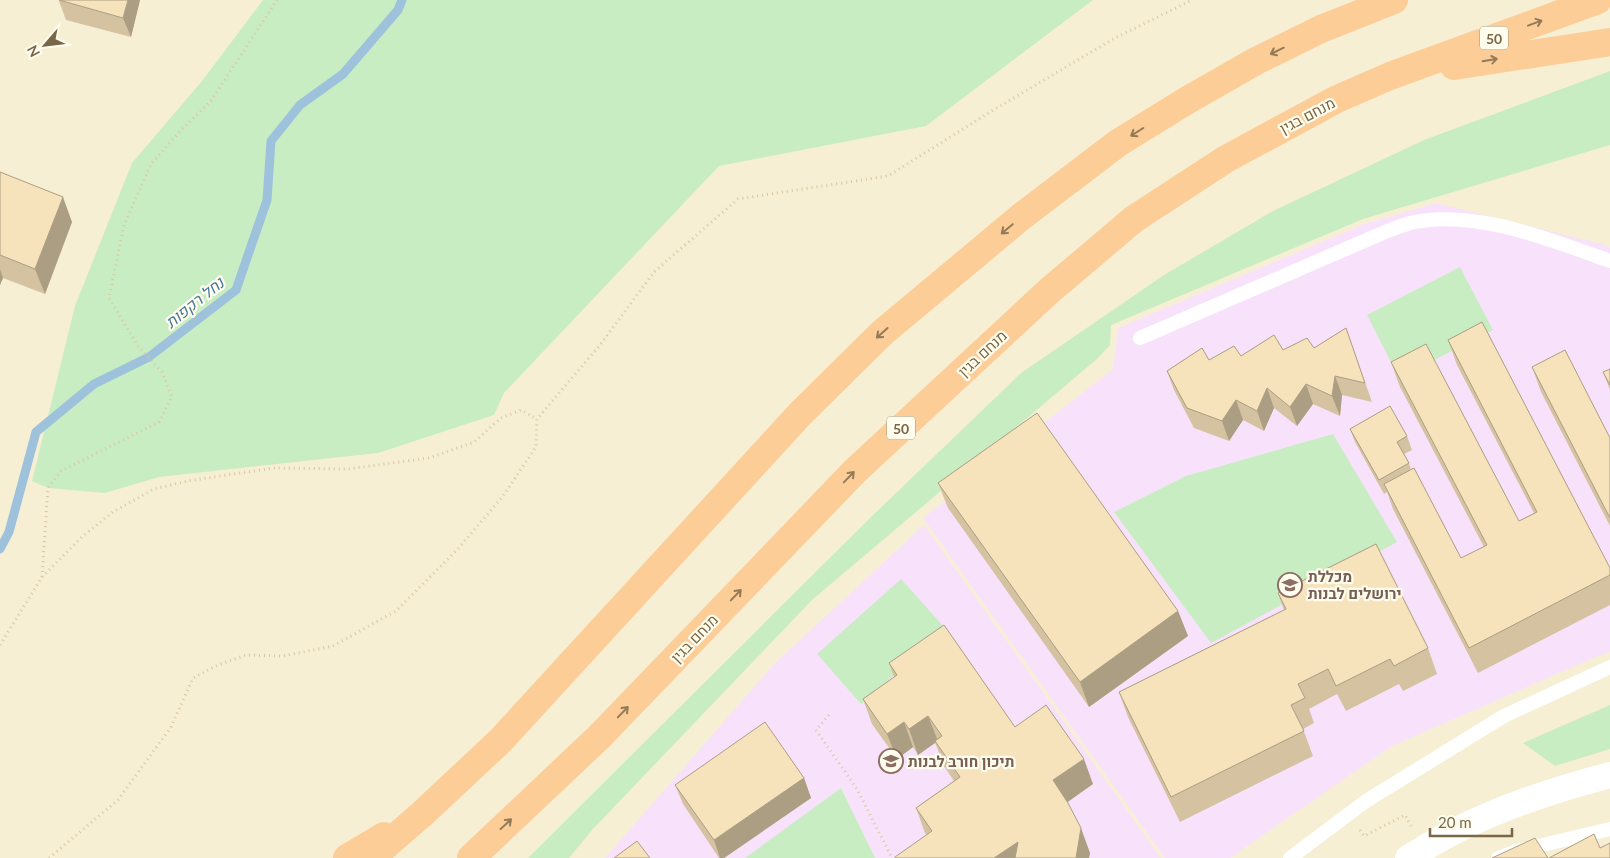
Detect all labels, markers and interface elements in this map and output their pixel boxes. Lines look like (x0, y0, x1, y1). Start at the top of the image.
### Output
one-way arrow (1527, 18, 1542, 27)
north arrow (20, 20, 70, 70)
road number: 50 (1480, 26, 1508, 49)
text: N (23, 43, 43, 60)
one-way arrow (1270, 46, 1285, 56)
one-way arrow (1482, 55, 1498, 65)
street label: מנחם בגין (1276, 93, 1338, 137)
one-way arrow (1130, 127, 1144, 137)
one-way arrow (1000, 223, 1013, 234)
water label: נחל רקפות (161, 272, 229, 332)
street label: מנחם בגין (954, 326, 1010, 380)
one-way arrow (876, 327, 889, 339)
road number: 50 (887, 416, 915, 439)
one-way arrow (843, 471, 855, 484)
place label: מכללת ירושלים לבנות (1308, 567, 1402, 602)
school or university icon: מכללת ירושלים לבנות (1277, 572, 1303, 598)
one-way arrow (730, 588, 742, 601)
street label: מנחם בגין (667, 610, 721, 666)
one-way arrow (617, 705, 629, 718)
school or university icon: תיכון חורב לבנות (878, 748, 904, 774)
place label: תיכון חורב לבנות (908, 752, 1014, 770)
scale bar (1430, 806, 1512, 838)
text: 20 m (1438, 813, 1472, 831)
one-way arrow (500, 818, 513, 830)

